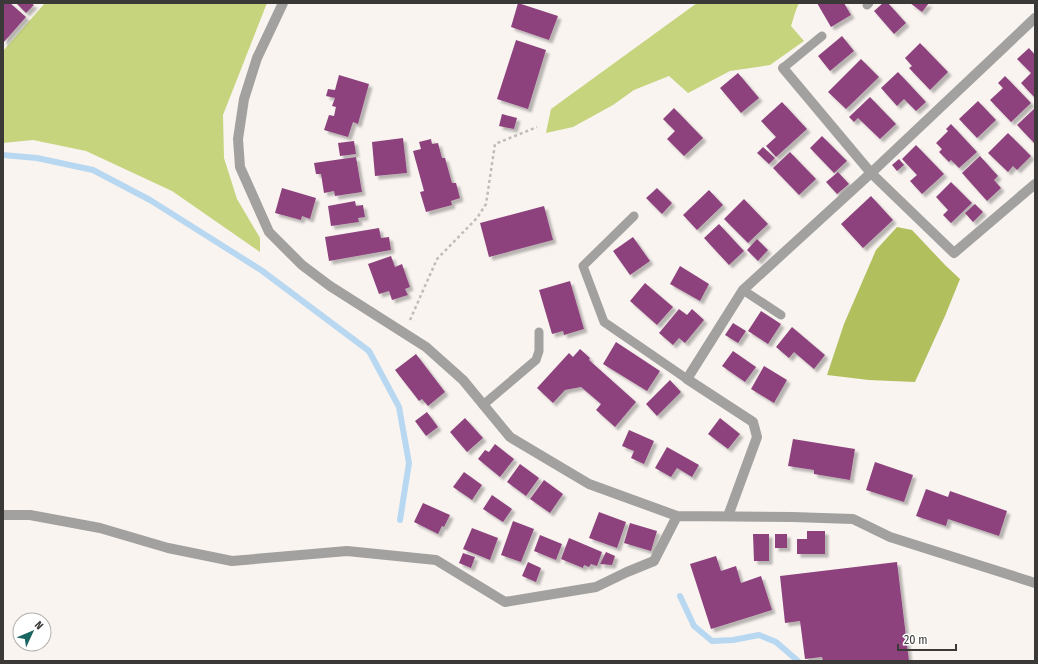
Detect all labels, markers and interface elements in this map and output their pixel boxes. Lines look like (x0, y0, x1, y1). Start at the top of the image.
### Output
north arrow (12, 612, 52, 652)
text: N (32, 619, 46, 632)
scale bar (898, 626, 956, 652)
text: 20 m (904, 633, 928, 647)

